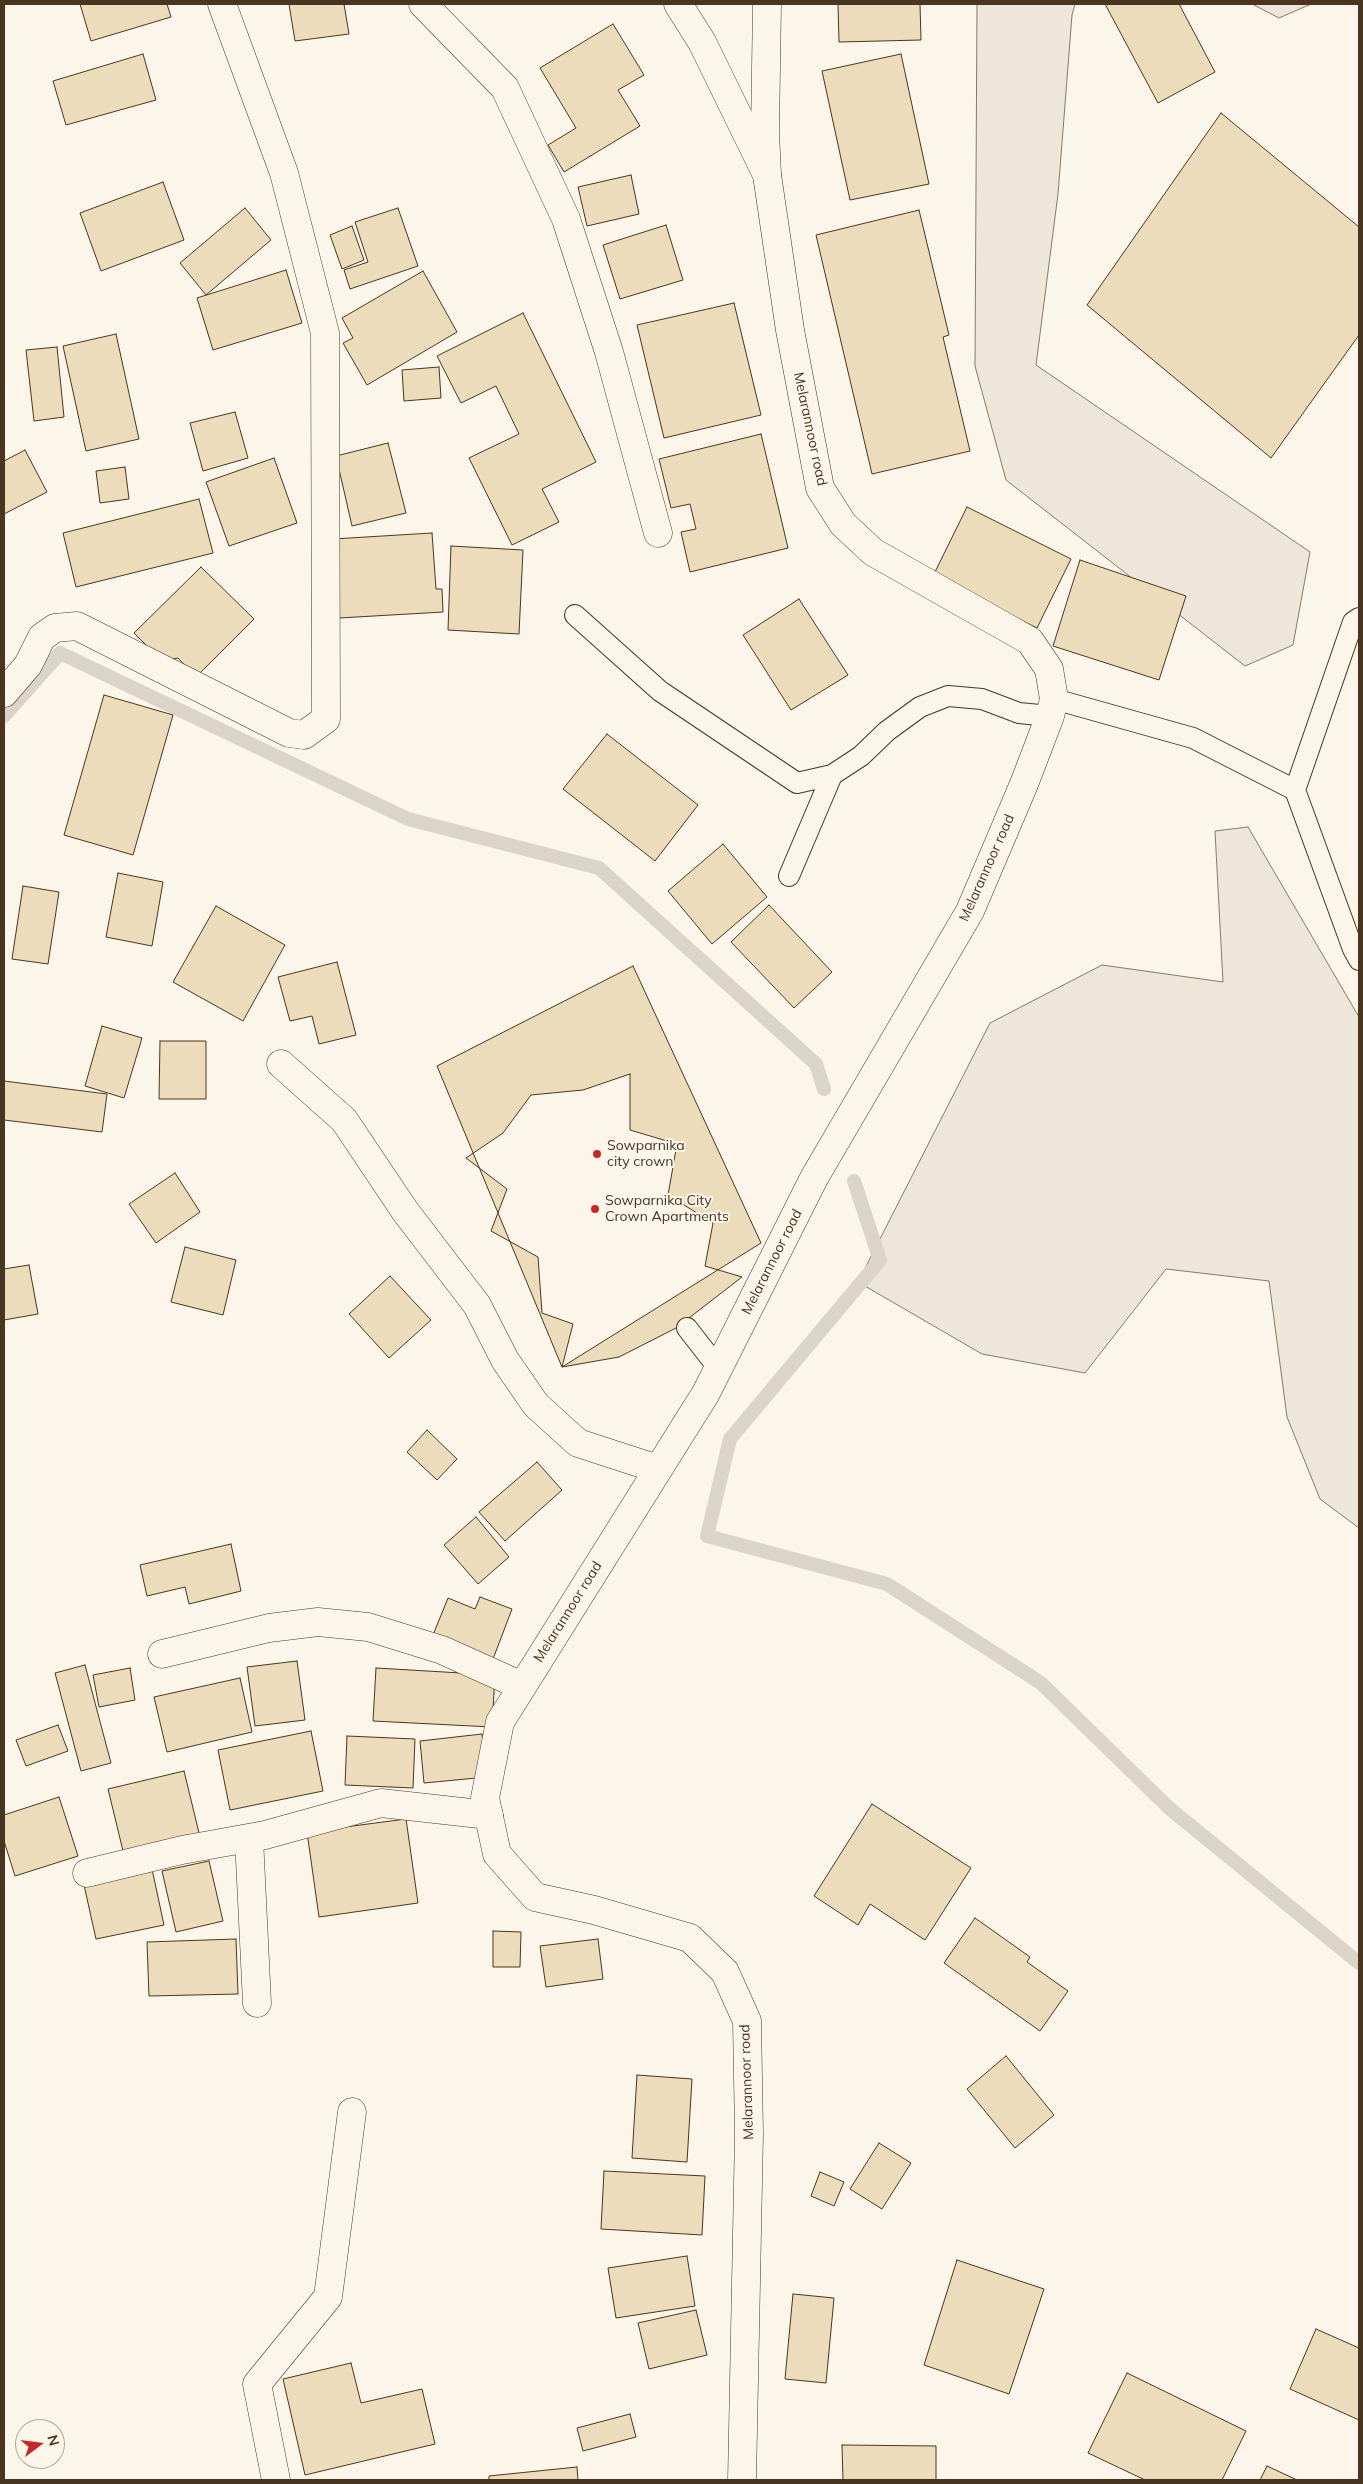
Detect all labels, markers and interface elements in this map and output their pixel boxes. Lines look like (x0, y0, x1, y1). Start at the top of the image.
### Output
street label: Melarannoor road (790, 371, 830, 487)
street label: Melarannoor road (956, 812, 1018, 924)
place label: Sowparnika city crown (607, 1138, 685, 1170)
marker: Sowparnika city crown (591, 1148, 603, 1160)
place label: Sowparnika City Crown Apartments (605, 1193, 729, 1226)
marker: Sowparnika City Crown Apartments (589, 1203, 601, 1215)
street label: Melarannoor road (738, 1207, 806, 1317)
street label: Melarannoor road (530, 1558, 606, 1666)
street label: Melarannoor road (737, 2024, 757, 2140)
north arrow (15, 2419, 65, 2469)
text: N (43, 2433, 64, 2448)

